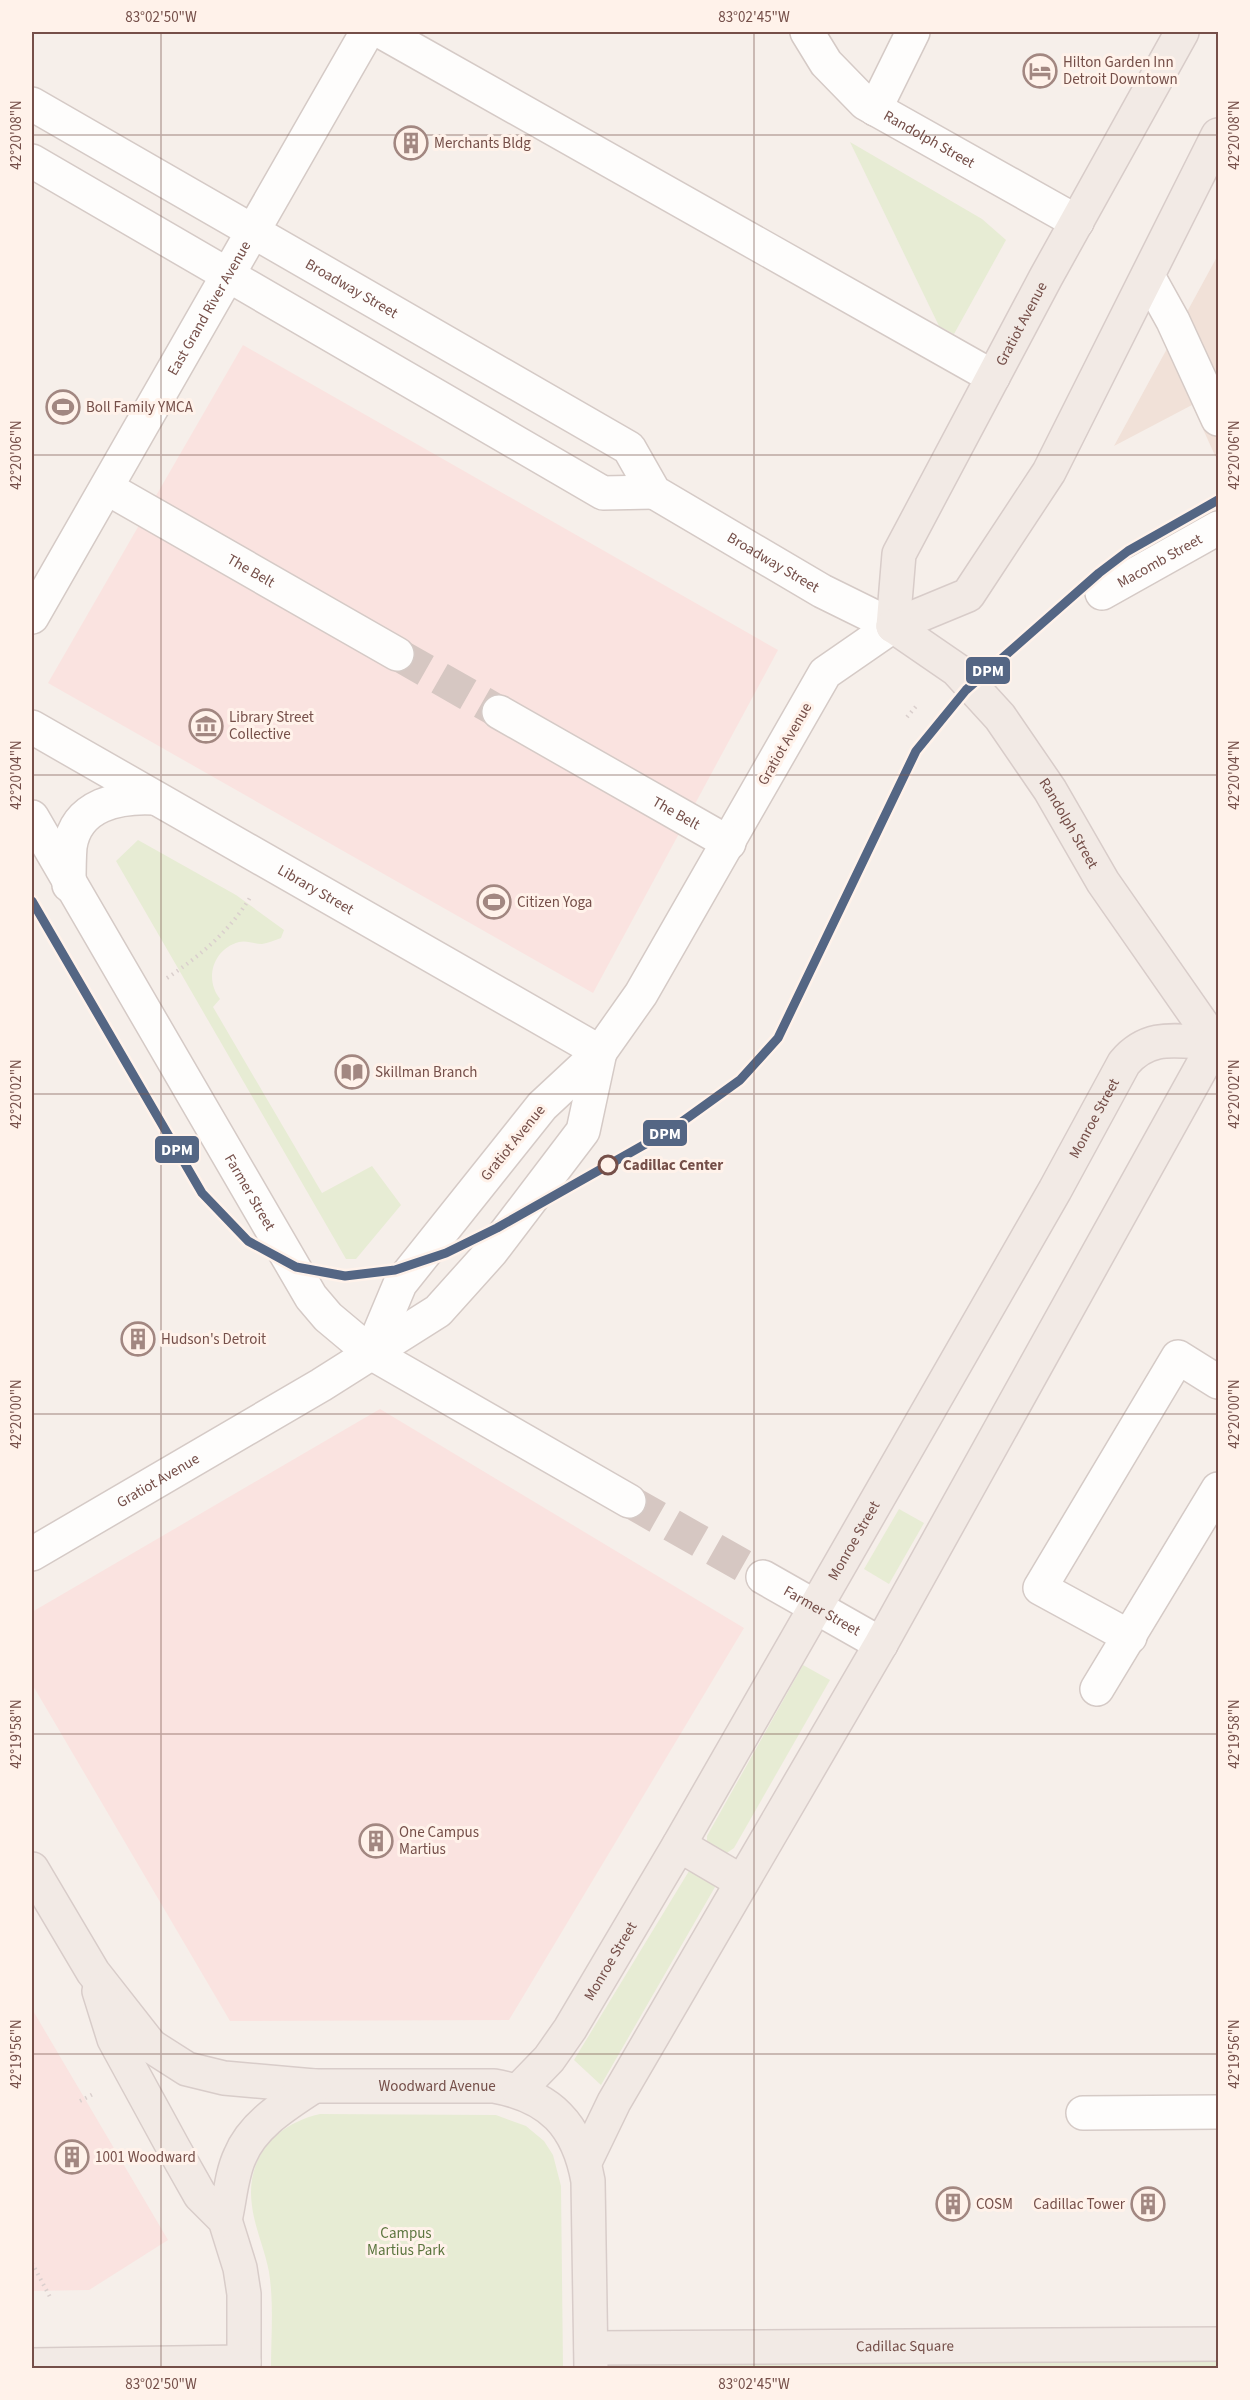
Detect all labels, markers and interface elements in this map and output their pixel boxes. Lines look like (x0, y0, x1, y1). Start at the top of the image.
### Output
text: 83°02'50"W (125, 7, 197, 28)
text: 83°02'45"W (718, 7, 790, 28)
place label: Hilton Garden Inn Detroit Downtown (1063, 52, 1178, 90)
hotel icon: Hilton Garden Inn Detroit Downtown (1022, 53, 1058, 89)
text: 42°20'08"N (6, 100, 27, 170)
text: 42°20'08"N (1224, 100, 1245, 170)
street label: Randolph Street (880, 105, 979, 173)
building icon: Merchants Bldg (393, 125, 429, 161)
place label: Merchants Bldg (434, 133, 531, 154)
street label: East Grand River Avenue (162, 237, 256, 379)
street label: Broadway Street (302, 253, 402, 323)
street label: Gratiot Avenue (990, 278, 1052, 369)
sports icon: Boll Family YMCA (45, 389, 81, 425)
place label: Boll Family YMCA (86, 397, 194, 418)
text: 42°20'06"N (6, 420, 27, 490)
text: 42°20'06"N (1224, 420, 1245, 490)
street label: Broadway Street (723, 527, 823, 598)
street label: Macomb Street (1113, 528, 1206, 593)
street label: The Belt (223, 548, 279, 592)
line badge: DPM (965, 656, 1011, 685)
text: DPM (972, 660, 1004, 682)
street label: Gratiot Avenue (753, 699, 817, 789)
place label: Library Street Collective (229, 707, 314, 745)
museum icon: Library Street Collective (188, 708, 224, 744)
text: 42°20'04"N (6, 740, 27, 810)
text: 42°20'04"N (1224, 740, 1245, 810)
street label: Randolph Street (1034, 774, 1104, 872)
street label: The Belt (649, 791, 704, 835)
street label: Library Street (274, 859, 358, 920)
sports icon: Citizen Yoga (476, 884, 512, 920)
place label: Citizen Yoga (517, 892, 592, 913)
library icon: Skillman Branch (334, 1054, 370, 1090)
text: 42°20'02"N (6, 1059, 27, 1129)
text: 42°20'02"N (1224, 1059, 1245, 1129)
place label: Skillman Branch (375, 1062, 477, 1083)
street label: Monroe Street (1064, 1074, 1124, 1162)
street label: Gratiot Avenue (476, 1100, 550, 1186)
line badge: DPM (642, 1119, 688, 1147)
text: DPM (649, 1123, 681, 1145)
line badge: DPM (154, 1135, 200, 1164)
text: DPM (161, 1139, 193, 1161)
street label: Farmer Street (220, 1150, 281, 1234)
marker: Cadillac Center (598, 1155, 618, 1175)
place label: Cadillac Center (623, 1155, 723, 1176)
building icon: Hudson's Detroit (120, 1321, 156, 1357)
place label: Hudson's Detroit (161, 1329, 266, 1350)
text: 42°20'00"N (6, 1379, 27, 1449)
text: 42°20'00"N (1224, 1379, 1245, 1449)
street label: Gratiot Avenue (113, 1448, 203, 1513)
street label: Monroe Street (823, 1497, 885, 1584)
street label: Farmer Street (780, 1580, 864, 1641)
text: 42°19'58"N (6, 1699, 27, 1769)
text: 42°19'58"N (1224, 1699, 1245, 1769)
place label: One Campus Martius (399, 1822, 479, 1860)
building icon: One Campus Martius (358, 1823, 394, 1859)
street label: Monroe Street (579, 1918, 642, 2005)
text: 42°19'56"N (6, 2019, 27, 2089)
text: 42°19'56"N (1224, 2019, 1245, 2089)
street label: Woodward Avenue (378, 2076, 496, 2097)
building icon: 1001 Woodward (54, 2139, 90, 2175)
place label: 1001 Woodward (95, 2147, 196, 2168)
building icon: COSM (935, 2186, 971, 2222)
building icon: Cadillac Tower (1130, 2186, 1166, 2222)
place label: COSM (976, 2194, 1013, 2215)
place label: Cadillac Tower (1033, 2194, 1126, 2215)
park label: Campus Martius Park (367, 2223, 446, 2261)
street label: Cadillac Square (856, 2335, 954, 2357)
text: 83°02'50"W (125, 2374, 197, 2395)
text: 83°02'45"W (718, 2374, 790, 2395)

